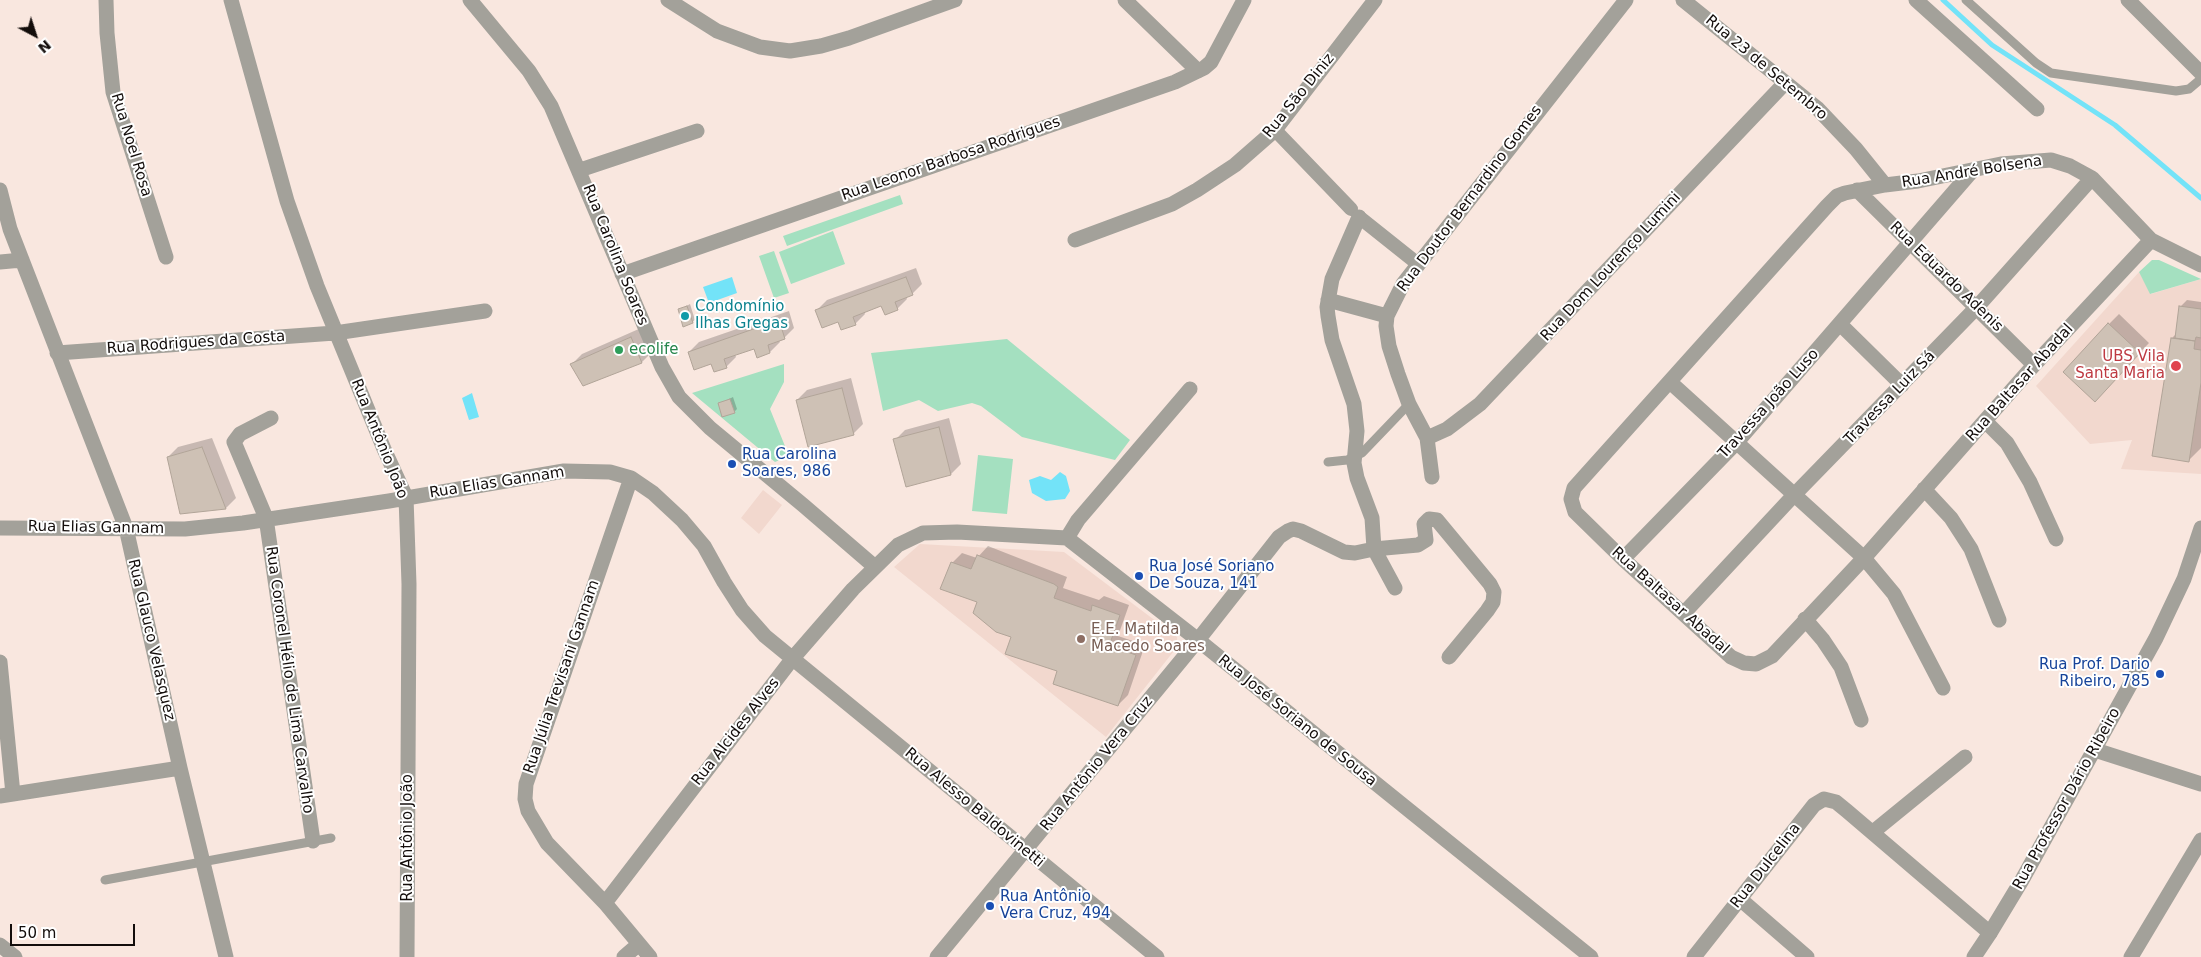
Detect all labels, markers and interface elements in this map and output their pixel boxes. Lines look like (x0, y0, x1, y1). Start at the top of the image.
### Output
north arrow (10, 10, 60, 60)
street label: Rua 23 de Setembro (1701, 12, 1831, 124)
text: N (35, 37, 54, 56)
street label: Rua São Diniz (1260, 50, 1338, 142)
street label: Rua Noel Rosa (107, 91, 155, 199)
street label: Rua Doutor Bernardino Gomes (1394, 102, 1546, 296)
street label: Rua Leonor Barbosa Rodrigues (839, 113, 1063, 205)
street label: Rua André Bolsena (1901, 152, 2043, 192)
street label: Rua Carolina Soares (578, 182, 652, 328)
street label: Rua Dom Lourenço Lumini (1537, 189, 1685, 345)
street label: Rua Eduardo Adenis (1886, 218, 2006, 336)
place label: Condomínio Ilhas Gregas (695, 298, 788, 333)
marker: Condomínio Ilhas Gregas (679, 310, 691, 322)
street label: Rua Baltasar Abadal (1963, 321, 2077, 445)
street label: Rua Rodrigues da Costa (106, 328, 286, 358)
place label: ecolife (629, 341, 678, 359)
marker: ecolife (613, 344, 625, 356)
street label: Travessa João Luso (1715, 345, 1823, 463)
street label: Travessa Luiz Sá (1841, 347, 1939, 449)
place label: UBS Vila Santa Maria (2075, 348, 2165, 383)
marker: UBS Vila Santa Maria (2169, 359, 2183, 373)
street label: Rua Antônio João (347, 376, 411, 502)
place label: Rua Carolina Soares, 986 (742, 446, 837, 481)
marker: Rua Carolina Soares, 986 (726, 458, 738, 470)
street label: Rua Elias Gannam (428, 463, 566, 503)
street label: Rua Elias Gannam (28, 518, 164, 538)
street label: Rua Baltasar Abadal (1608, 544, 1732, 658)
street label: Rua Coronel Hélio de Lima Carvalho (261, 545, 317, 815)
street label: Rua Glauco Velasquez (124, 557, 178, 723)
place label: Rua José Soriano De Souza, 141 (1149, 558, 1275, 593)
marker: Rua José Soriano De Souza, 141 (1133, 570, 1145, 582)
street label: Rua Júlia Trevisani Gannam (520, 578, 604, 776)
place label: E.E. Matilda Macedo Soares (1091, 621, 1205, 656)
marker: E.E. Matilda Macedo Soares (1075, 633, 1087, 645)
street label: Rua José Soriano de Sousa (1214, 651, 1380, 791)
place label: Rua Prof. Dario Ribeiro, 785 (2039, 656, 2150, 691)
marker: Rua Prof. Dario Ribeiro, 785 (2154, 668, 2166, 680)
street label: Rua Alcides Alves (688, 675, 784, 789)
street label: Rua Antônio Vera Cruz (1037, 693, 1157, 835)
street label: Rua Professor Dário Ribeiro (2009, 705, 2125, 893)
street label: Rua Alesso Baldovinetti (901, 744, 1047, 872)
street label: Rua Antônio João (399, 774, 417, 902)
street label: Rua Dulcelina (1727, 820, 1805, 912)
place label: Rua Antônio Vera Cruz, 494 (1000, 888, 1111, 923)
marker: Rua Antônio Vera Cruz, 494 (984, 900, 996, 912)
scale bar (12, 914, 138, 946)
text: 50 m (18, 924, 56, 942)

